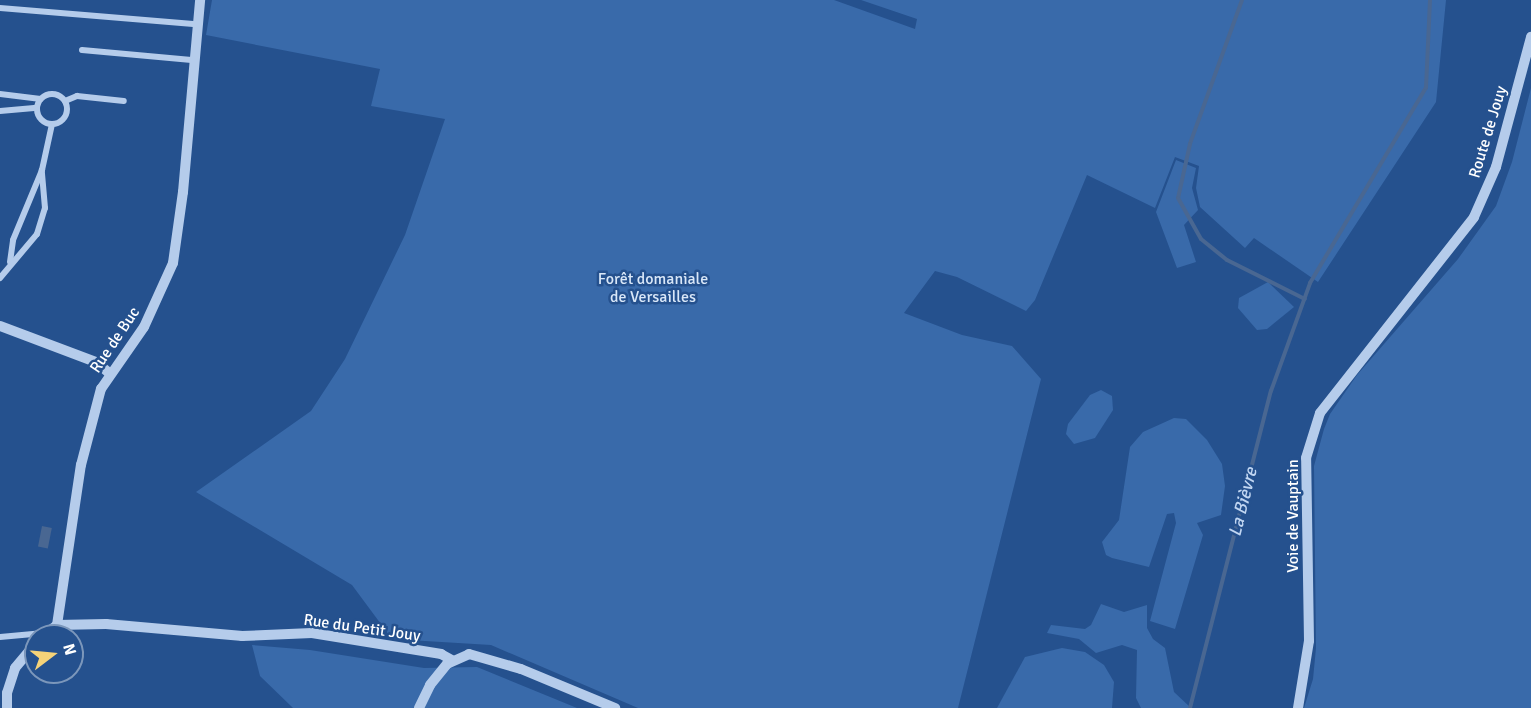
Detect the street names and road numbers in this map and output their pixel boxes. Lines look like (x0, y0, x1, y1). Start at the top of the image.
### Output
street label: Route de Jouy (1465, 84, 1511, 180)
street label: Rue de Buc (86, 303, 144, 377)
street label: Voie de Vauptain (1283, 459, 1303, 573)
street label: Rue du Petit Jouy (302, 610, 422, 646)

